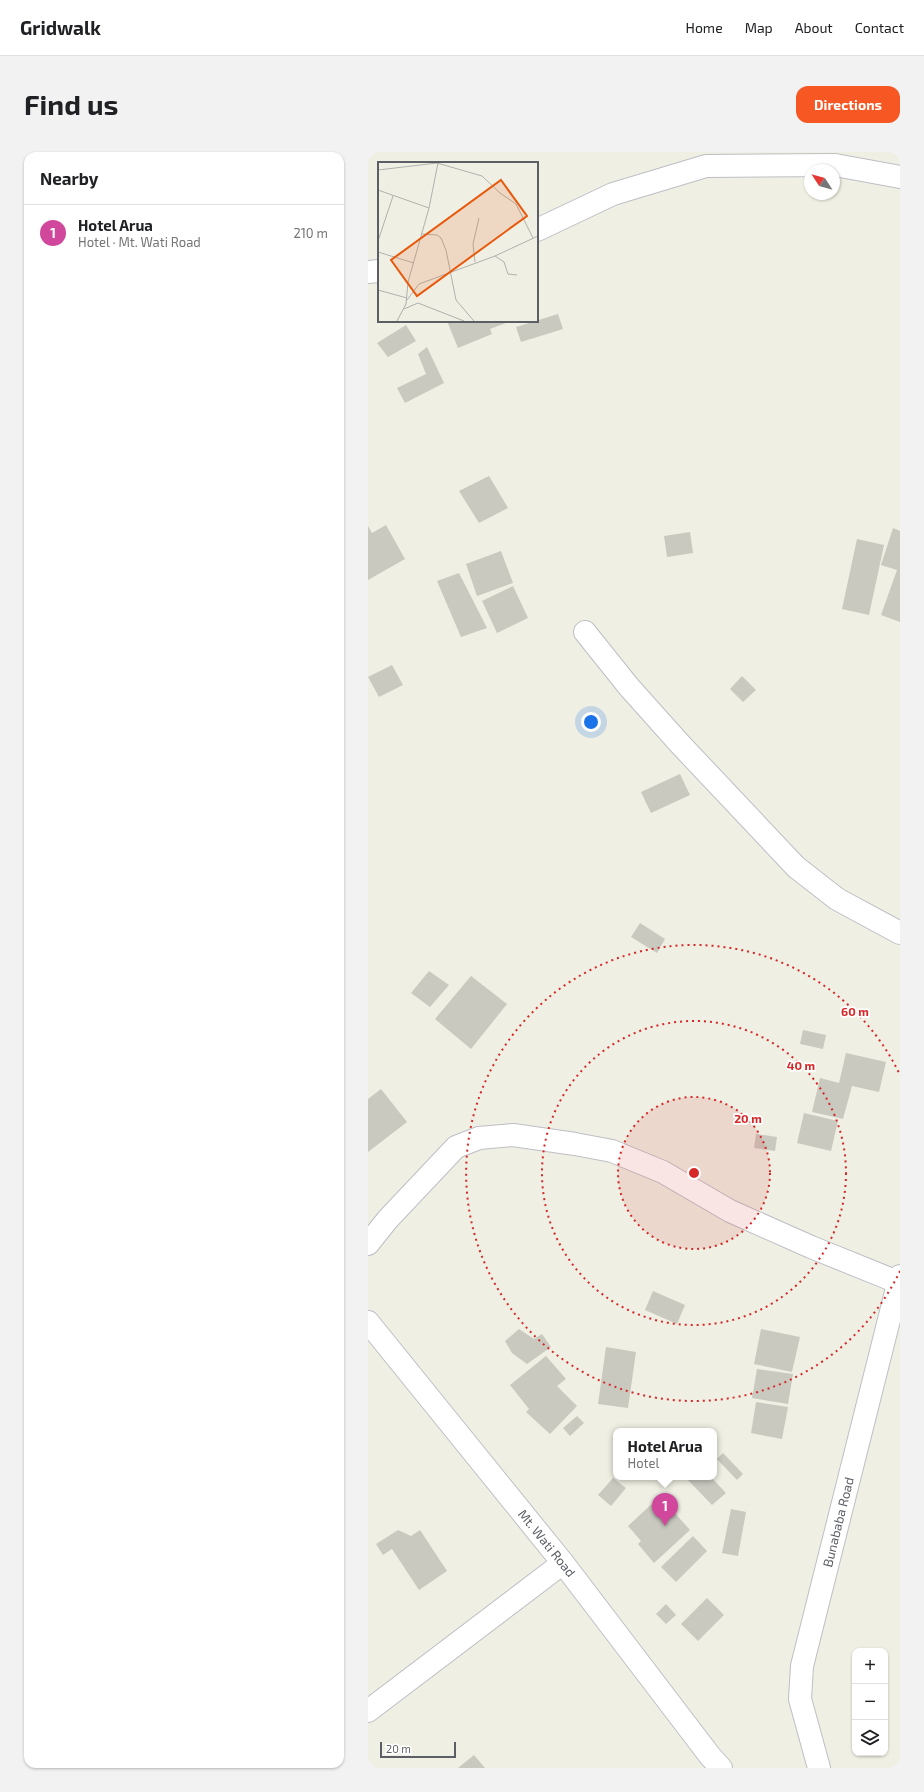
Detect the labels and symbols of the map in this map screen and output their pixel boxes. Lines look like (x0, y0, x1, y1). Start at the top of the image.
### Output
inset map (378, 162, 538, 322)
north arrow (804, 164, 840, 200)
your location (581, 712, 601, 732)
text: 60 m (841, 1004, 869, 1018)
text: 40 m (787, 1058, 815, 1072)
text: 20 m (734, 1111, 762, 1125)
centre of rings (687, 1166, 701, 1180)
street label: Bunababa Road (819, 1475, 857, 1569)
pin: 1 (652, 1493, 678, 1526)
street label: Mt. Wati Road (515, 1506, 579, 1580)
scale bar (380, 1740, 456, 1759)

